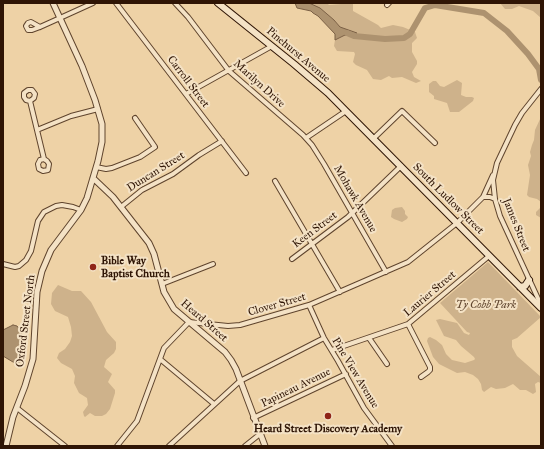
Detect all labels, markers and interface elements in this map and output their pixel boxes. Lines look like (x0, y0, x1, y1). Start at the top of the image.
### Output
street label: Pinehurst Avenue (263, 25, 333, 85)
street label: Carroll Street (164, 53, 212, 111)
street label: Marilyn Drive (230, 57, 288, 111)
street label: Duncan Street (125, 149, 187, 195)
street label: South Ludlow Street (410, 161, 486, 237)
street label: Mohawk Avenue (331, 163, 379, 235)
street label: James Street (499, 196, 533, 254)
street label: Keen Street (290, 209, 340, 251)
place label: Bible Way Baptist Church (101, 254, 170, 280)
marker: Bible Way Baptist Church (88, 262, 98, 272)
street label: Laurier Street (401, 268, 459, 320)
street label: Oxford Street North (14, 274, 38, 368)
street label: Clover Street (247, 290, 307, 320)
street label: Heard Street (178, 297, 230, 345)
park label: Ty Cobb Park (456, 298, 516, 312)
street label: Pine View Avenue (329, 335, 381, 411)
street label: Papineau Avenue (259, 365, 333, 411)
marker: Heard Street Discovery Academy (323, 411, 333, 421)
place label: Heard Street Discovery Academy (254, 422, 402, 436)

